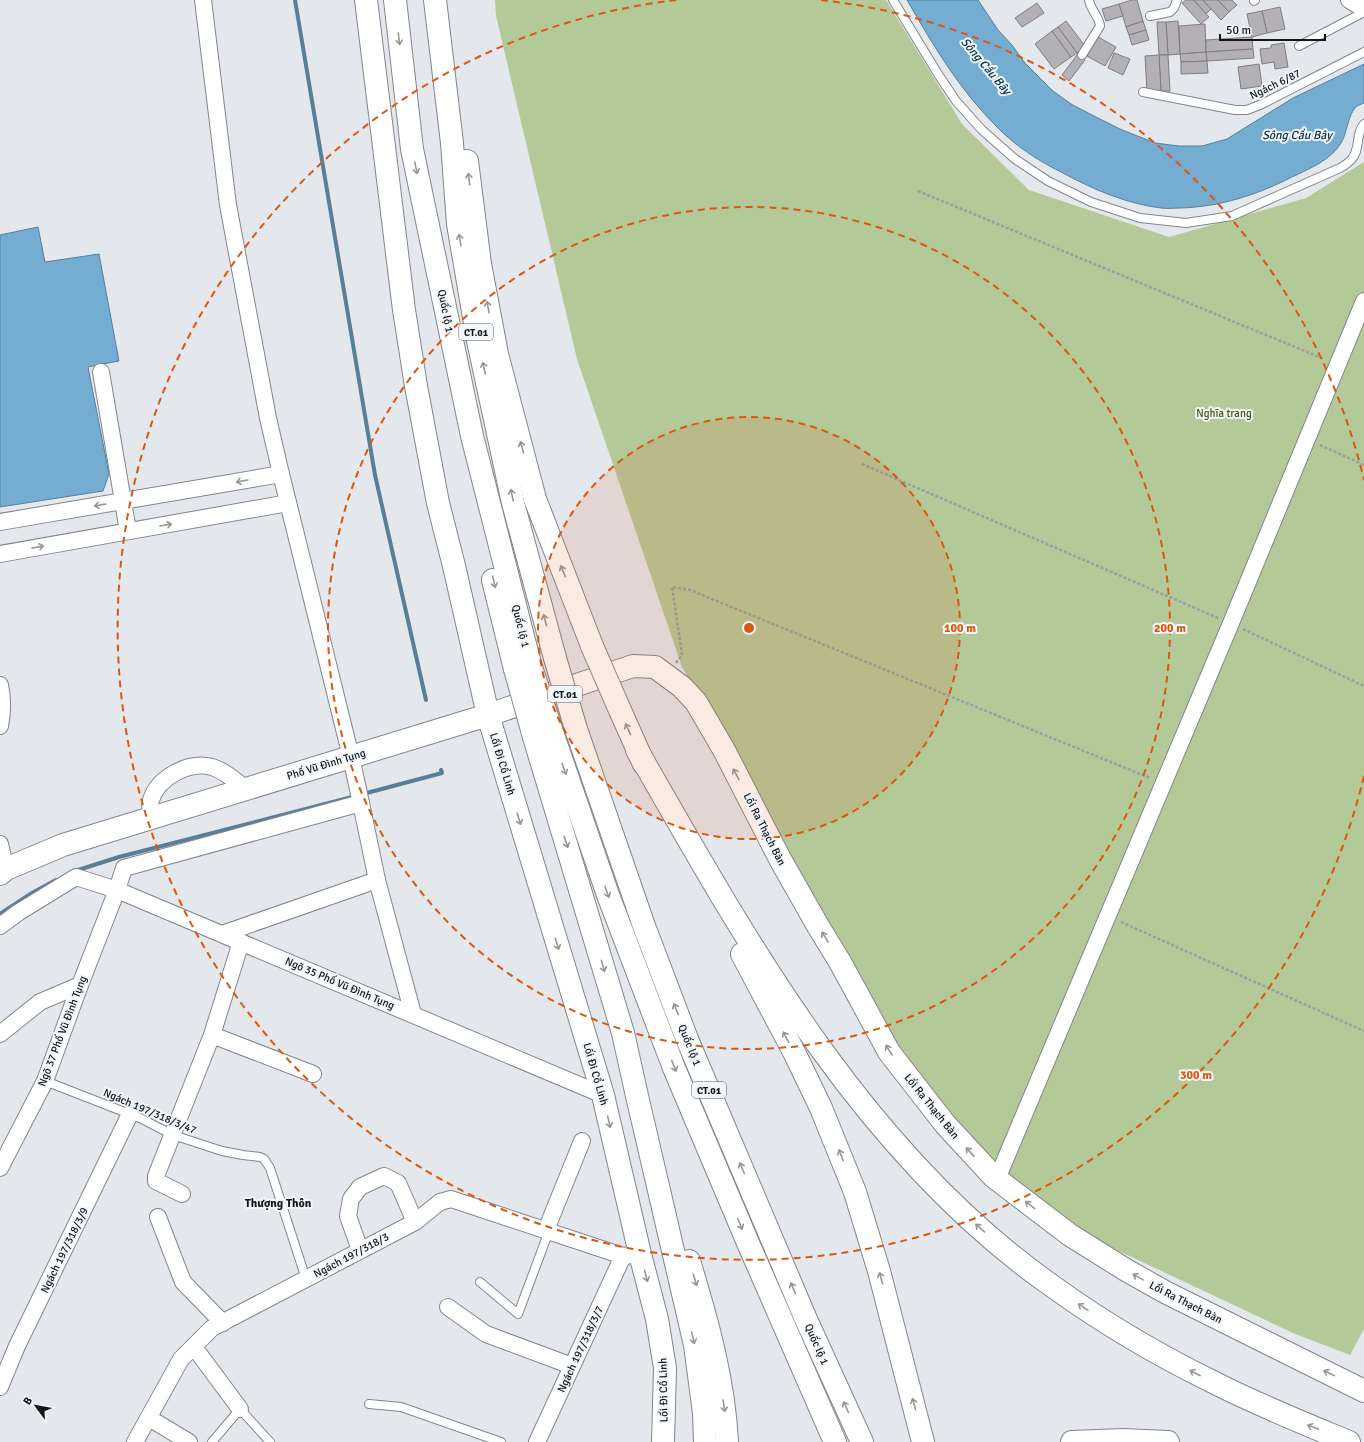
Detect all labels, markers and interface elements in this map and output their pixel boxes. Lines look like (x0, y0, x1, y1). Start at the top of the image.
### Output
scale bar (1220, 16, 1325, 42)
text: 50 m (1226, 23, 1251, 38)
one-way arrow (395, 32, 403, 45)
water label: Sông Cầu Bây (957, 35, 1015, 99)
street label: Ngách 6/87 (1248, 67, 1303, 102)
water label: Sông Cầu Bây (1262, 128, 1333, 143)
one-way arrow (413, 161, 421, 174)
one-way arrow (466, 173, 473, 186)
one-way arrow (456, 234, 464, 247)
street label: Quốc lộ 1 (435, 288, 457, 334)
one-way arrow (484, 301, 492, 314)
road number: CT.01 (459, 324, 493, 340)
one-way arrow (479, 362, 487, 375)
park label: Nghĩa trang (1196, 407, 1252, 420)
one-way arrow (518, 441, 525, 454)
one-way arrow (236, 477, 249, 485)
one-way arrow (507, 489, 515, 502)
one-way arrow (94, 501, 107, 509)
one-way arrow (160, 520, 173, 528)
one-way arrow (32, 543, 45, 551)
one-way arrow (558, 565, 566, 577)
one-way arrow (490, 575, 498, 588)
street label: Quốc lộ 1 (509, 603, 533, 649)
one-way arrow (541, 614, 548, 627)
centre of rings (742, 621, 756, 635)
text: 100 m (944, 621, 976, 636)
text: 200 m (1154, 621, 1186, 636)
road number: CT.01 (548, 686, 582, 702)
one-way arrow (624, 724, 631, 736)
street label: Lối Đi Cổ Linh (487, 731, 519, 797)
street label: Phố Vũ Đình Tụng (285, 745, 367, 783)
one-way arrow (561, 763, 569, 775)
one-way arrow (732, 768, 740, 780)
street label: Lối Ra Thạch Bàn (741, 790, 789, 868)
one-way arrow (516, 812, 523, 825)
one-way arrow (563, 835, 570, 848)
one-way arrow (603, 886, 611, 898)
one-way arrow (820, 931, 828, 943)
one-way arrow (554, 937, 561, 950)
street label: Ngõ 35 Phố Vũ Đình Tụng (283, 954, 397, 1012)
one-way arrow (600, 960, 607, 973)
street label: Ngõ 37 Phố Vũ Đình Tụng (34, 973, 90, 1088)
one-way arrow (671, 1004, 679, 1016)
street label: Quốc lộ 1 (675, 1022, 705, 1068)
one-way arrow (782, 1031, 789, 1043)
street label: Lối Đi Cổ Linh (580, 1041, 612, 1107)
one-way arrow (884, 1044, 892, 1056)
one-way arrow (670, 1059, 678, 1071)
text: 300 m (1180, 1068, 1212, 1083)
street label: Lối Ra Thạch Bàn (901, 1071, 963, 1141)
road number: CT.01 (692, 1082, 726, 1098)
street label: Ngách 197/318/3/47 (101, 1086, 198, 1137)
one-way arrow (606, 1115, 613, 1128)
one-way arrow (965, 1147, 975, 1157)
one-way arrow (836, 1149, 844, 1161)
one-way arrow (738, 1162, 745, 1174)
district label: Thượng Thôn (245, 1196, 312, 1211)
one-way arrow (1024, 1201, 1035, 1209)
street label: Ngách 197/318/3/9 (38, 1205, 91, 1295)
one-way arrow (736, 1218, 744, 1230)
one-way arrow (975, 1224, 985, 1233)
street label: Ngách 197/318/3 (311, 1230, 391, 1281)
one-way arrow (642, 1269, 650, 1282)
one-way arrow (877, 1272, 885, 1285)
one-way arrow (1132, 1272, 1144, 1280)
one-way arrow (692, 1273, 699, 1286)
street label: Lối Ra Thạch Bàn (1147, 1278, 1225, 1326)
one-way arrow (788, 1282, 796, 1294)
one-way arrow (1078, 1303, 1089, 1311)
street label: Ngách 197/318/3/7 (555, 1304, 606, 1394)
street label: Quốc lộ 1 (802, 1321, 832, 1367)
one-way arrow (690, 1331, 698, 1344)
street label: Lối Đi Cổ Linh (655, 1358, 671, 1422)
one-way arrow (1189, 1369, 1201, 1376)
one-way arrow (1323, 1369, 1335, 1377)
north arrow (16, 1386, 56, 1426)
text: B (21, 1394, 35, 1407)
one-way arrow (910, 1398, 917, 1411)
one-way arrow (720, 1399, 728, 1412)
one-way arrow (842, 1401, 849, 1413)
one-way arrow (1308, 1423, 1320, 1431)

